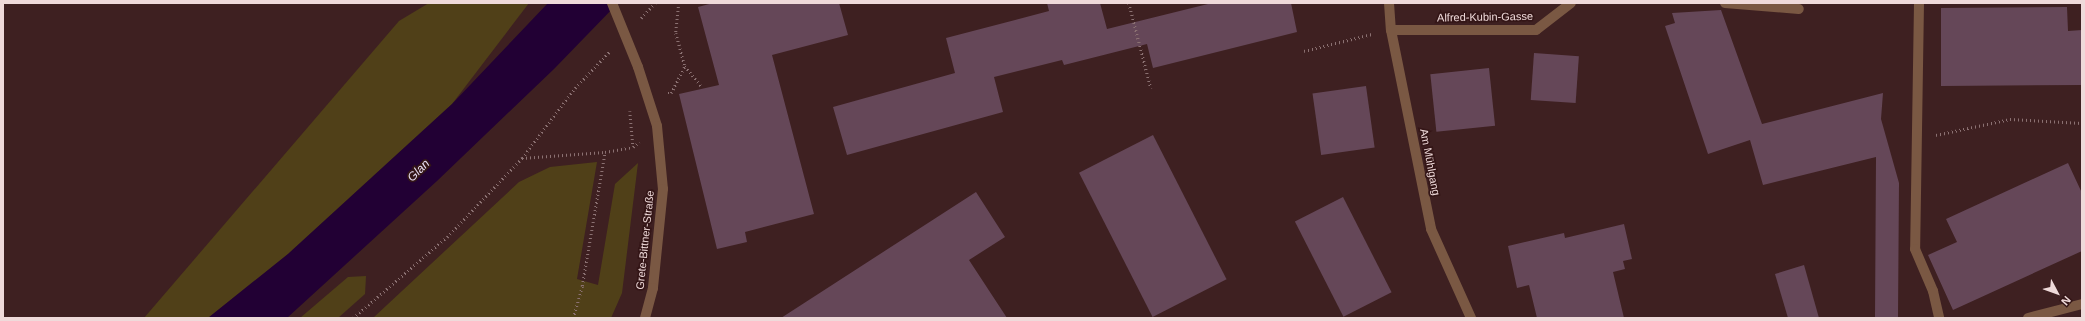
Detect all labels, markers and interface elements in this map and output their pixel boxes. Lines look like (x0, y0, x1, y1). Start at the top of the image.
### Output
street label: Alfred-Kubin-Gasse (1437, 10, 1533, 24)
street label: Am Mühlgang (1417, 127, 1443, 197)
water label: Glan (405, 157, 433, 185)
street label: Grete-Bittner-Straße (633, 190, 657, 290)
north arrow (2037, 273, 2077, 313)
text: N (2059, 294, 2073, 308)

